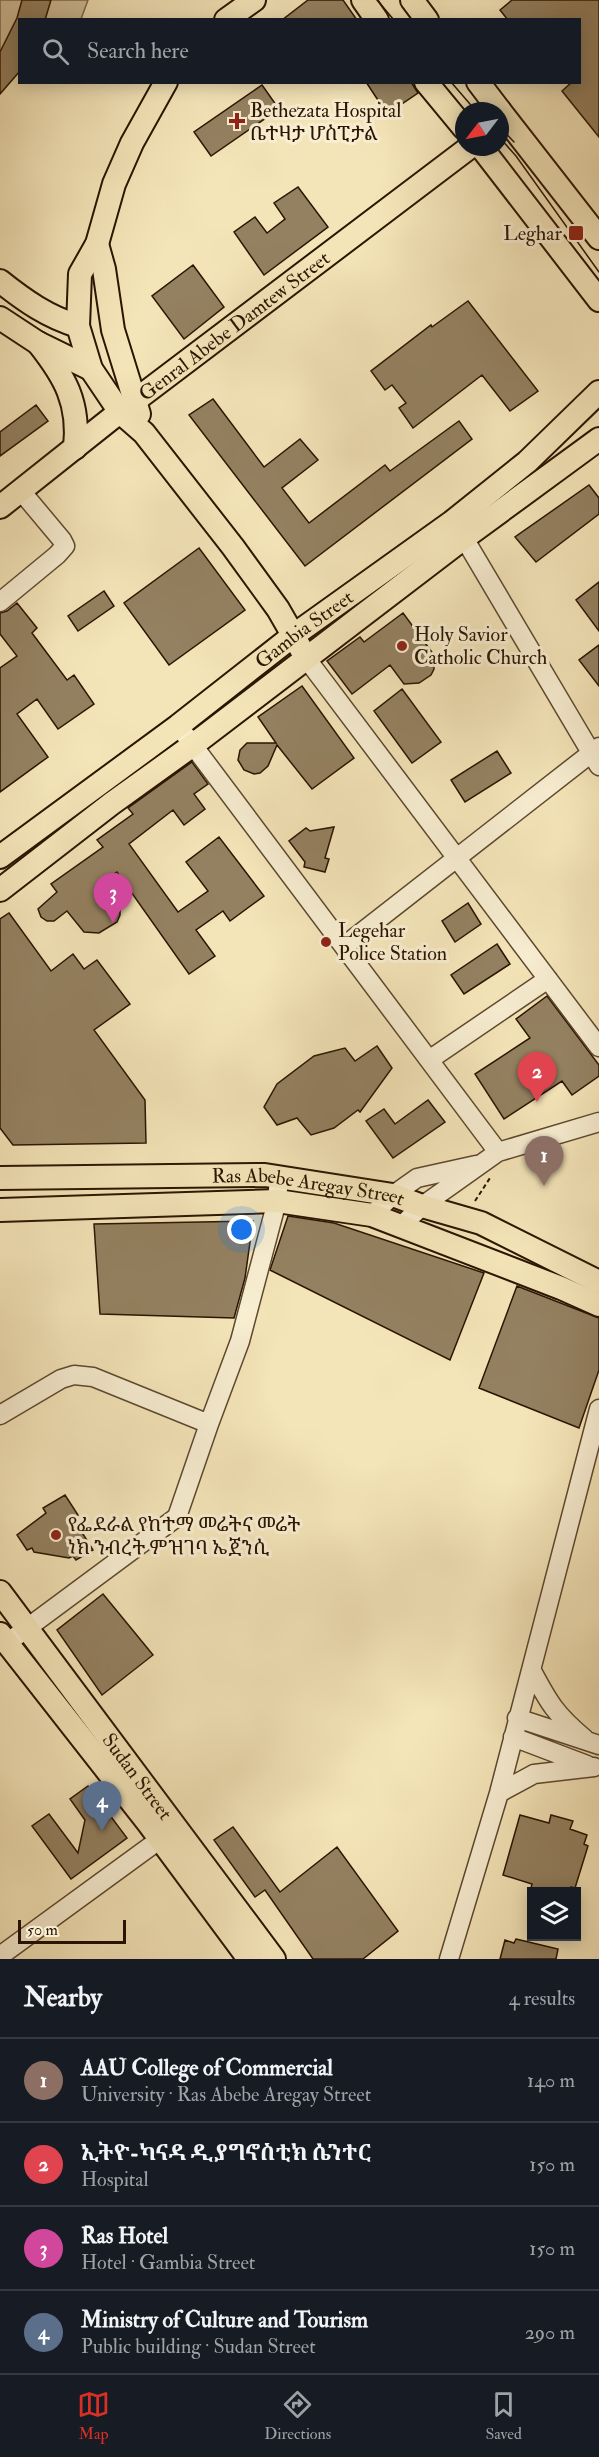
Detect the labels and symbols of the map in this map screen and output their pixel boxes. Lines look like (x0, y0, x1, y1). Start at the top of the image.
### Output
place label: Bethezata Hospital ቤተዛታ ሆስፒታል (250, 98, 401, 146)
north arrow (455, 102, 509, 156)
marker: Bethezata Hospital ቤተዛታ ሆስፒታል (228, 112, 246, 130)
place label: Leghar (503, 221, 563, 246)
marker: Leghar (567, 224, 585, 242)
street label: Genral Abebe Damtew Street (133, 245, 335, 406)
street label: Gambia Street (250, 584, 358, 674)
place label: Holy Savior Catholic Church (414, 622, 548, 670)
marker: Holy Savior Catholic Church (395, 639, 409, 653)
pin: 3 (94, 874, 132, 923)
place label: Legehar Police Station (338, 918, 447, 966)
marker: Legehar Police Station (319, 935, 333, 949)
pin: 2 (518, 1052, 556, 1102)
pin: 1 (524, 1136, 564, 1186)
street label: Ras Abebe Aregay Street (212, 1162, 409, 1211)
your location (227, 1215, 256, 1244)
place label: የፌደራል የከተማ መሬትና መሬት ነክ ንብረት ምዝገባ ኤጀንሲ (68, 1512, 300, 1560)
marker: የፌደራል የከተማ መሬትና መሬት ነክ ንብረት ምዝገባ ኤጀንሲ (49, 1528, 63, 1542)
street label: Sudan Street (97, 1728, 179, 1825)
pin: 4 (82, 1782, 122, 1831)
scale bar (18, 1917, 126, 1944)

